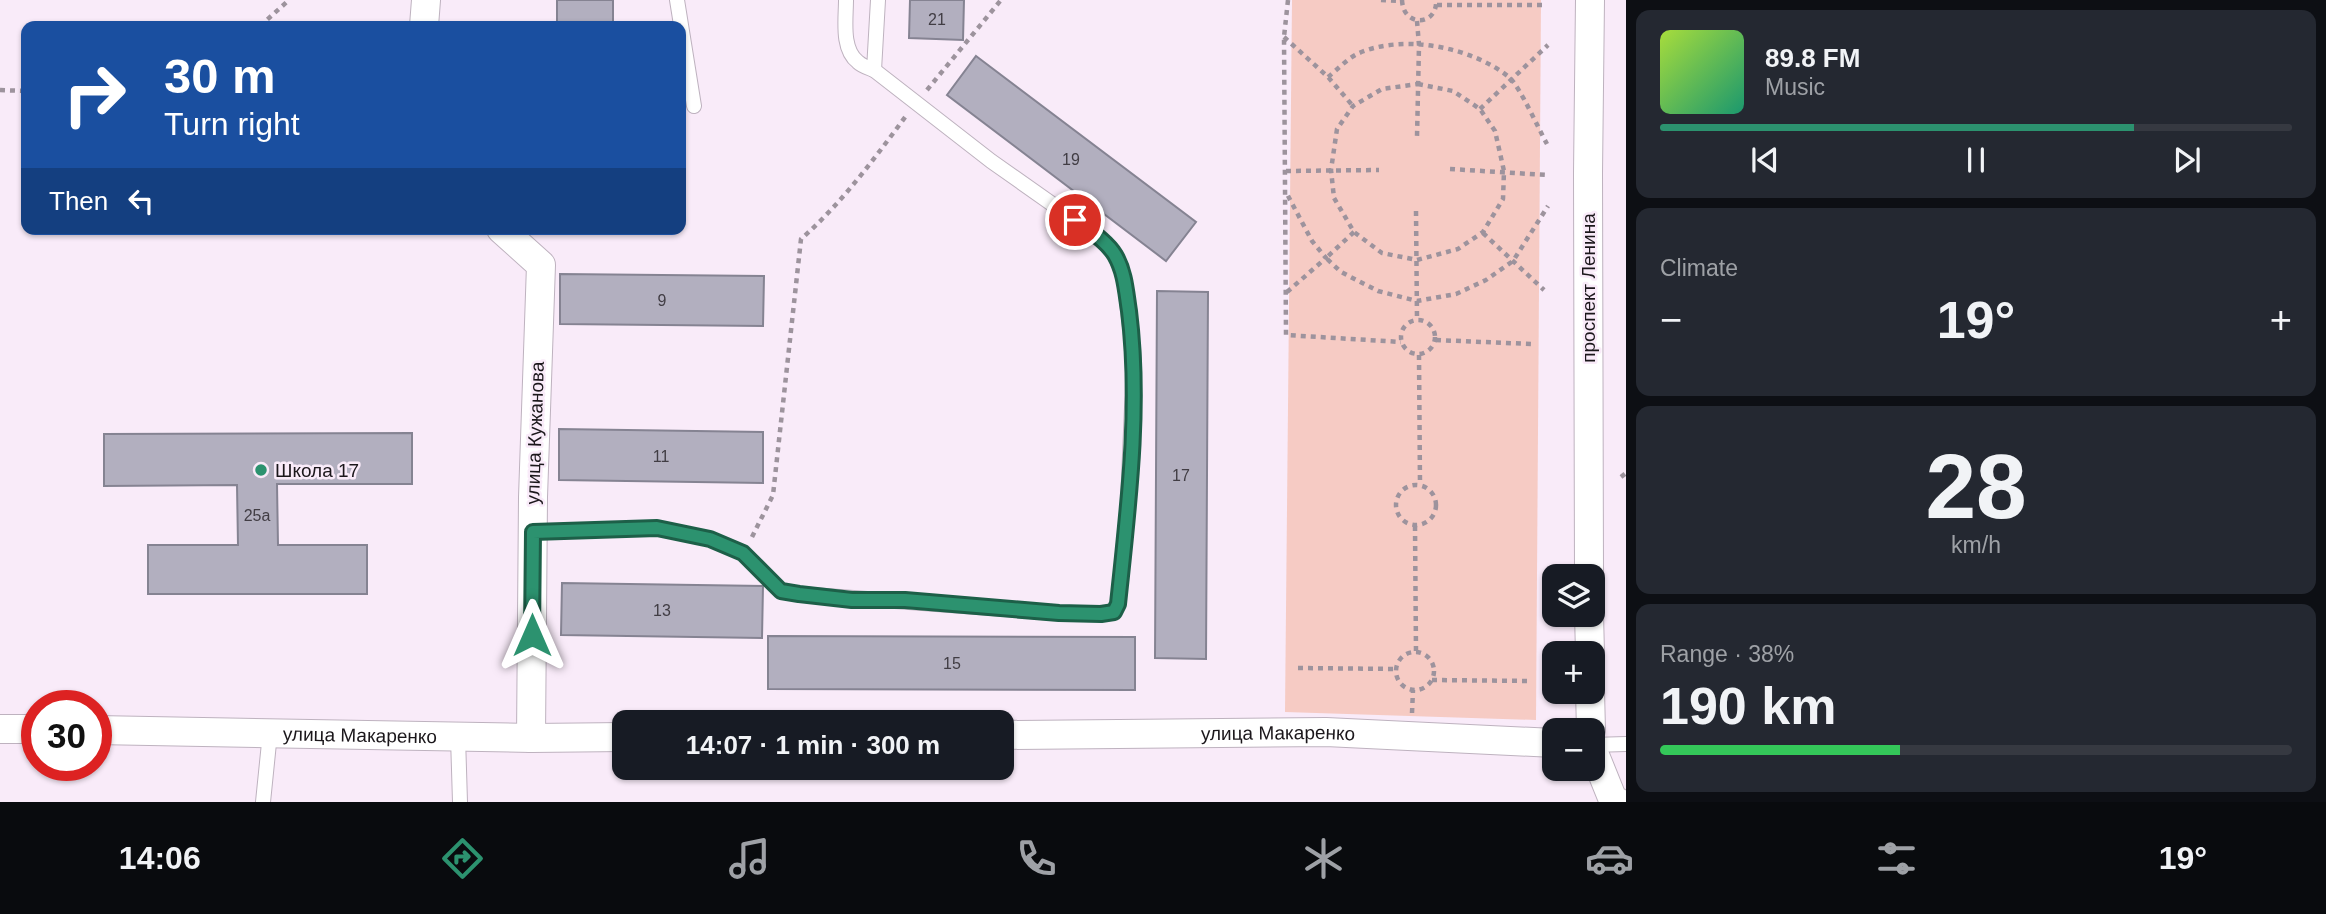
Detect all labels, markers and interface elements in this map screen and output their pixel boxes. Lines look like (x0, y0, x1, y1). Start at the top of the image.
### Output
house number: 21 (928, 11, 946, 28)
text: 89.8 FM (1765, 43, 1860, 73)
icon: right (49, 49, 140, 140)
text: 30 m (164, 49, 276, 103)
text: Music (1765, 74, 1825, 100)
text: Turn right (164, 106, 300, 142)
icon: previous (1746, 141, 1784, 179)
icon: pause (1957, 141, 1995, 179)
icon: next (2168, 141, 2206, 179)
house number: 19 (1062, 151, 1080, 168)
icon: left (122, 182, 160, 220)
text: Then (49, 186, 108, 216)
pin (1045, 190, 1105, 250)
icon: arrive (1056, 201, 1094, 239)
street label: проспект Ленина (1578, 213, 1599, 363)
text: Climate (1660, 255, 1738, 281)
text: 19° (1937, 291, 2015, 349)
house number: 9 (658, 292, 667, 309)
text: − (1660, 299, 1682, 341)
text: + (2270, 299, 2292, 341)
street label: улица Кужанова (522, 361, 548, 505)
text: 28 (1925, 436, 2027, 537)
house number: 11 (653, 448, 669, 465)
place label: Школа 17 (275, 460, 359, 481)
marker: Школа 17 (253, 462, 269, 478)
house number: 17 (1172, 467, 1190, 484)
house number: 25а (244, 507, 270, 524)
text: km/h (1951, 532, 2001, 558)
map controls (1542, 564, 1605, 781)
button: layers (1542, 564, 1605, 627)
position arrow (495, 598, 569, 672)
house number: 13 (653, 602, 671, 619)
button: + (1542, 641, 1605, 704)
text: Range · 38% (1660, 641, 1794, 667)
house number: 15 (943, 655, 961, 672)
text: 190 km (1660, 677, 1836, 735)
speed limit sign: 30 (21, 690, 112, 781)
button: − (1542, 718, 1605, 781)
street label: улица Макаренко (1201, 721, 1356, 744)
street label: улица Макаренко (283, 723, 437, 747)
text: 14:07 · 1 min · 300 m (686, 730, 940, 760)
icon: directions (438, 834, 487, 883)
icon: music (725, 834, 774, 883)
icon: phone (1012, 834, 1061, 883)
icon: climate (1299, 834, 1348, 883)
icon: car (1585, 834, 1634, 883)
icon: filters (1872, 834, 1921, 883)
text: 14:06 (119, 840, 201, 876)
text: 19° (2159, 840, 2207, 876)

